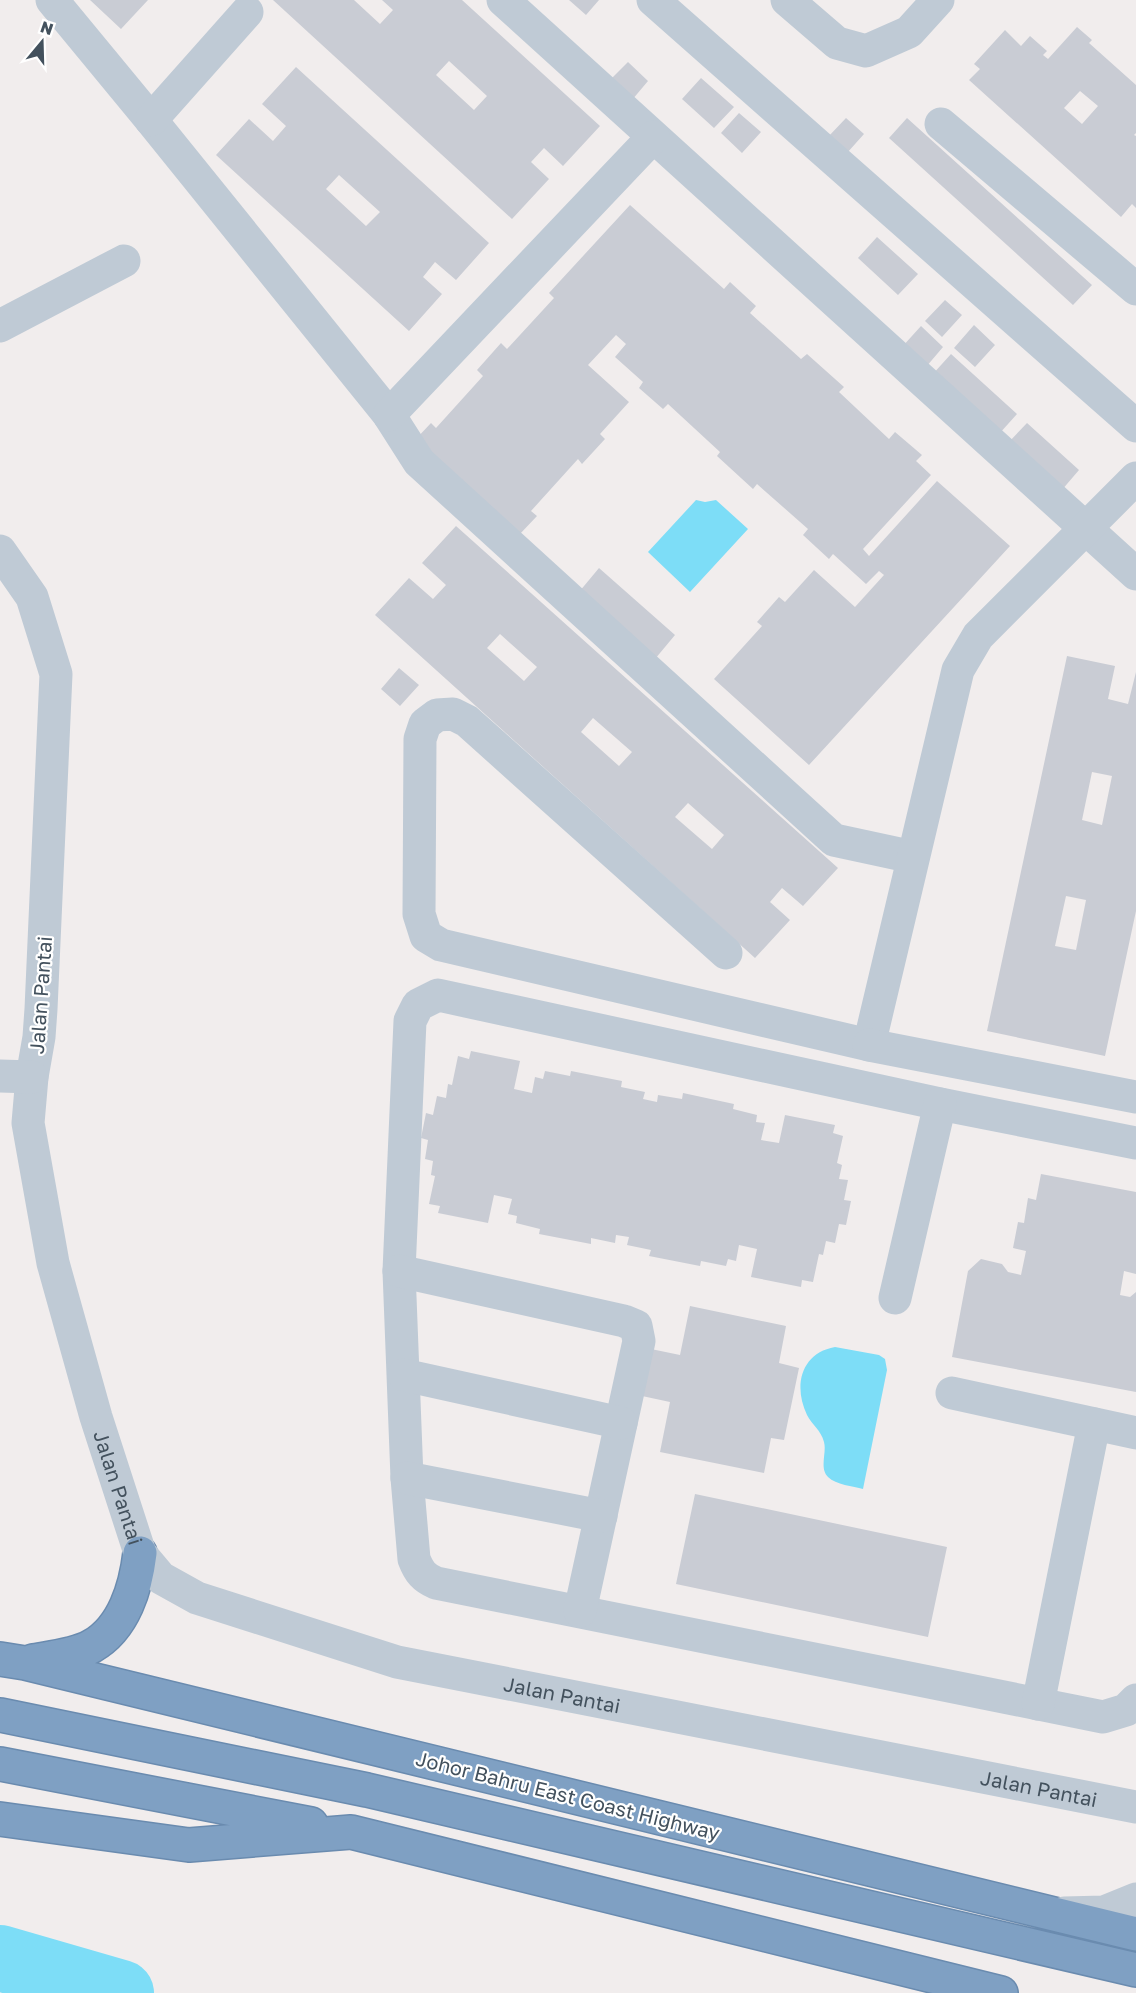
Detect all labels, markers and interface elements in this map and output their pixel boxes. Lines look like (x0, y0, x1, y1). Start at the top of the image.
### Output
north arrow (12, 12, 72, 72)
text: N (38, 16, 56, 39)
street label: Jalan Pantai (24, 935, 56, 1055)
street label: Jalan Pantai (89, 1427, 148, 1547)
street label: Jalan Pantai (502, 1671, 623, 1718)
street label: Johor Bahru East Coast Highway (414, 1746, 722, 1844)
street label: Jalan Pantai (979, 1765, 1099, 1811)

